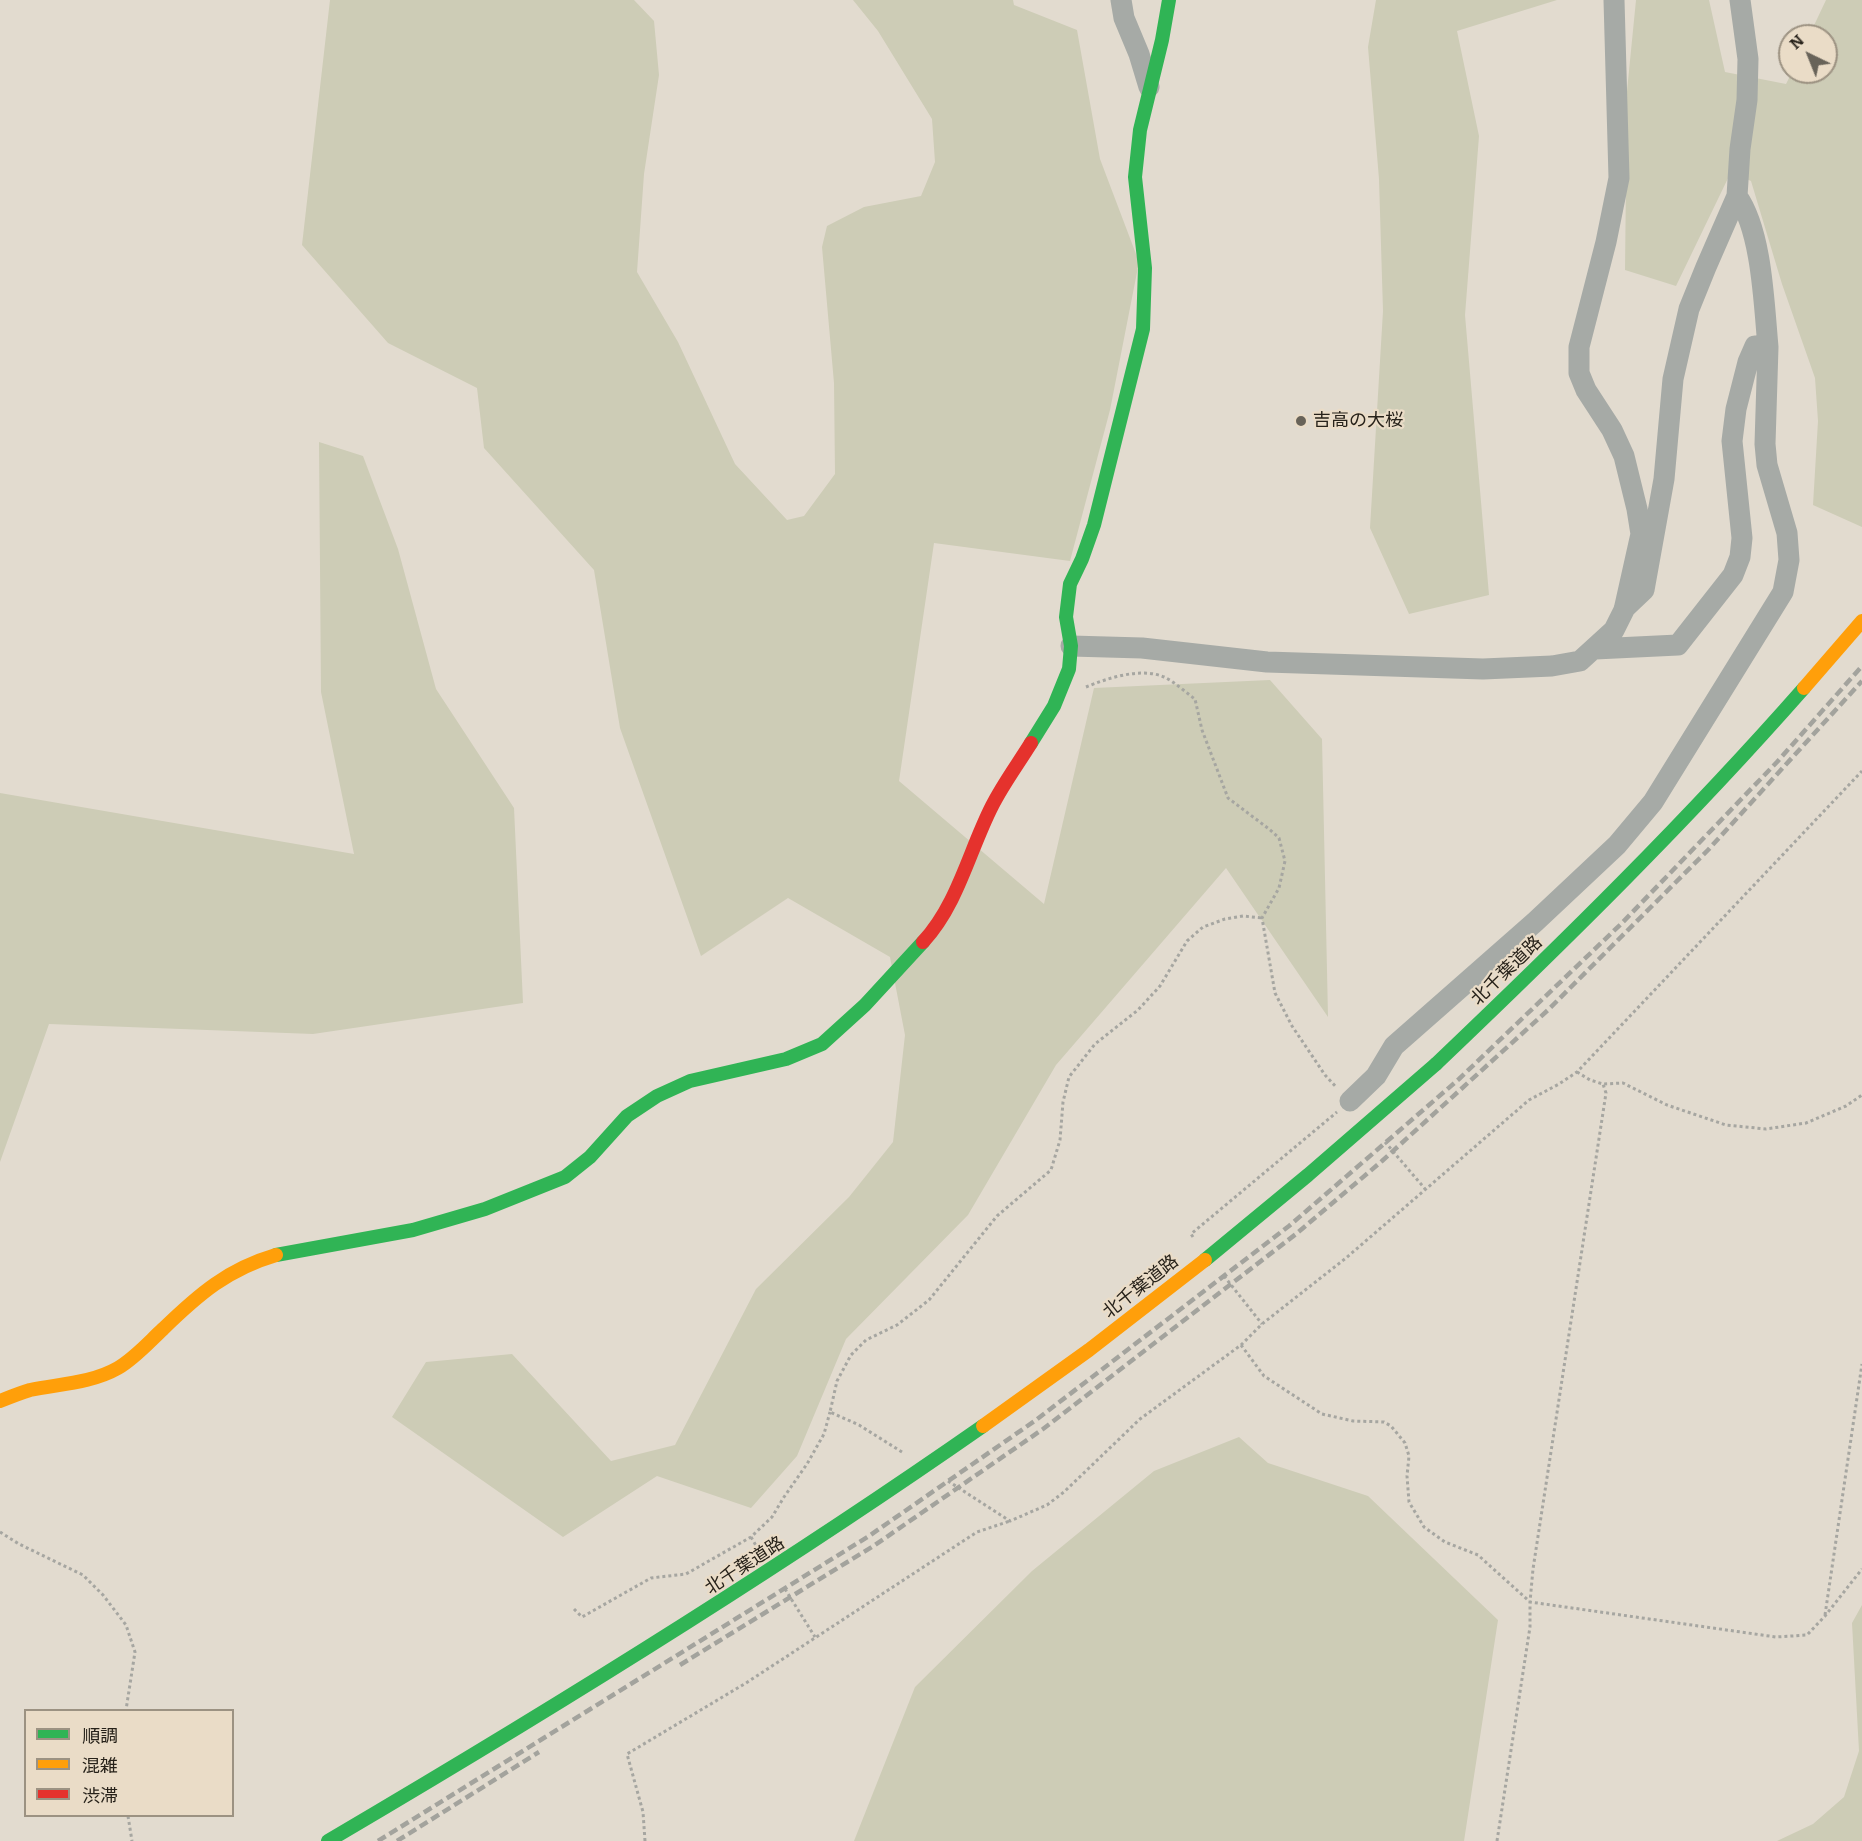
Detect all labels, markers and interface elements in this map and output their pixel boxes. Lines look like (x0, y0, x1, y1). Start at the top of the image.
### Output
north arrow (1778, 24, 1838, 84)
text: N (1786, 31, 1808, 53)
place label: 吉高の大桜 (1313, 410, 1403, 432)
marker: 吉高の大桜 (1294, 414, 1308, 428)
street label: 北千葉道路 (1467, 932, 1547, 1010)
street label: 北千葉道路 (1099, 1251, 1183, 1323)
street label: 北千葉道路 (701, 1532, 789, 1600)
legend (24, 1709, 234, 1817)
text: 順調 (82, 1725, 118, 1747)
text: 混雑 (82, 1755, 118, 1777)
text: 渋滞 (82, 1785, 118, 1807)

